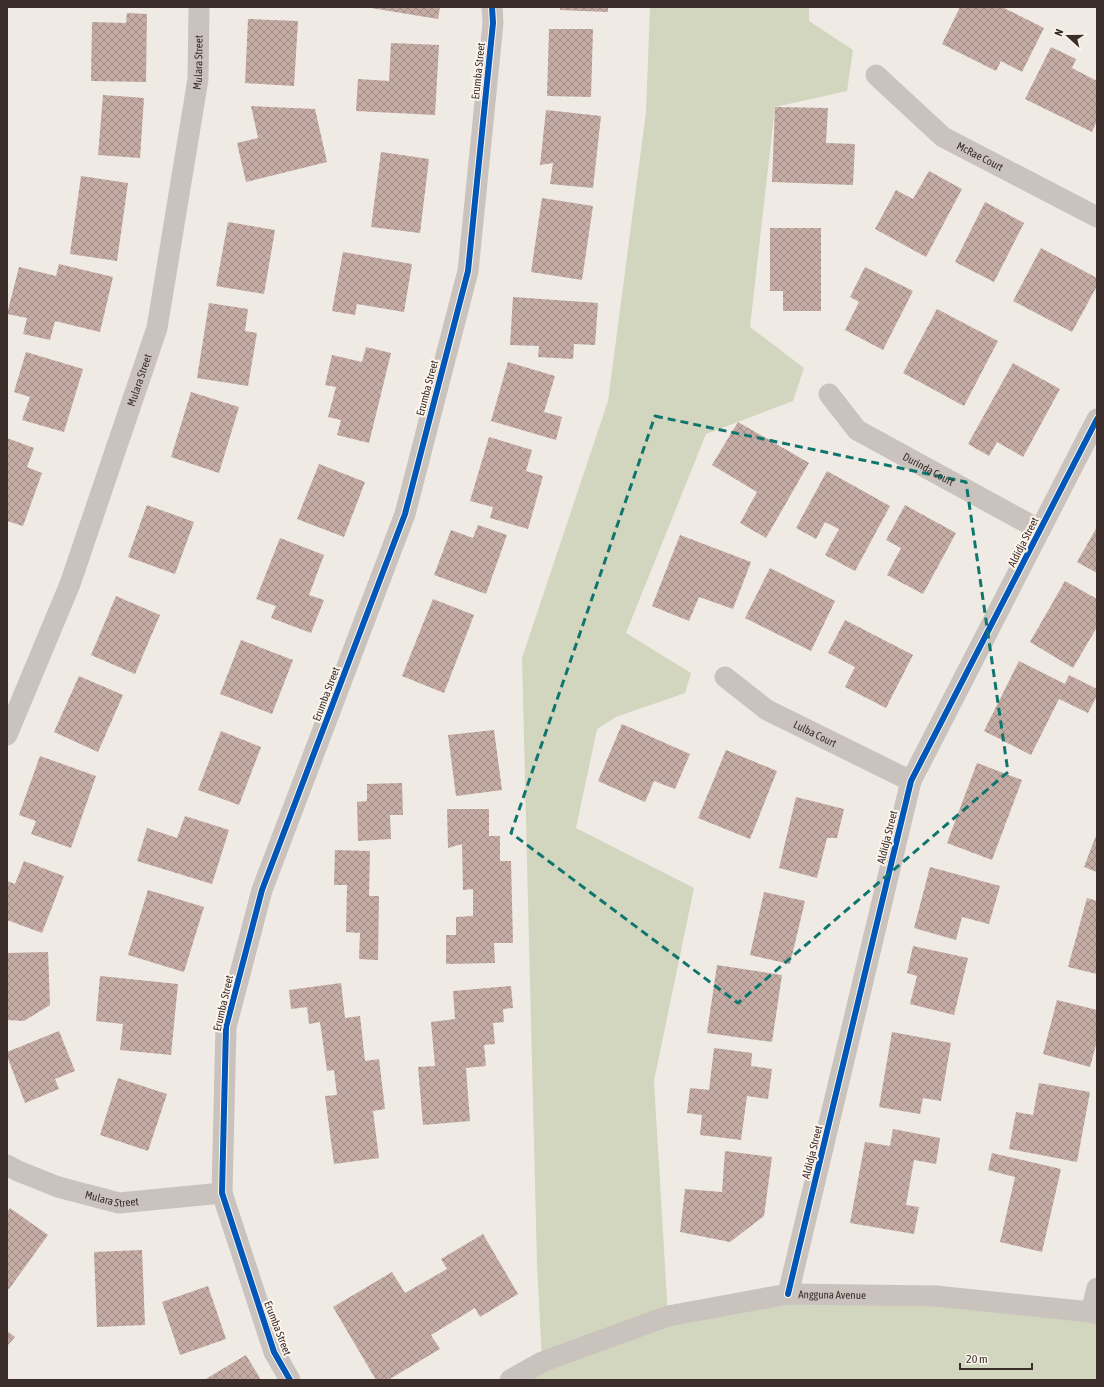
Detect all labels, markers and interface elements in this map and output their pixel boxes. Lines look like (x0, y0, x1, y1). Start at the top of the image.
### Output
north arrow (1048, 16, 1088, 56)
text: N (1052, 27, 1065, 38)
street label: Mulara Street (190, 35, 205, 90)
street label: Erumba Street (469, 42, 487, 100)
street label: McRae Court (955, 139, 1005, 173)
street label: Mulara Street (125, 352, 154, 408)
street label: Erumba Street (414, 359, 440, 417)
street label: Durinda Court (901, 450, 956, 488)
street label: Aldidja Street (1005, 515, 1041, 569)
street label: Erumba Street (310, 665, 342, 723)
street label: Lulba Court (792, 718, 838, 749)
street label: Aldidja Street (875, 809, 899, 865)
street label: Erumba Street (211, 974, 235, 1032)
street label: Aldidja Street (800, 1124, 824, 1180)
street label: Mulara Street (84, 1188, 139, 1209)
street label: Angguna Avenue (798, 1288, 866, 1301)
street label: Erumba Street (262, 1299, 294, 1357)
scale bar (960, 1345, 1032, 1371)
text: 20 m (966, 1352, 988, 1366)

